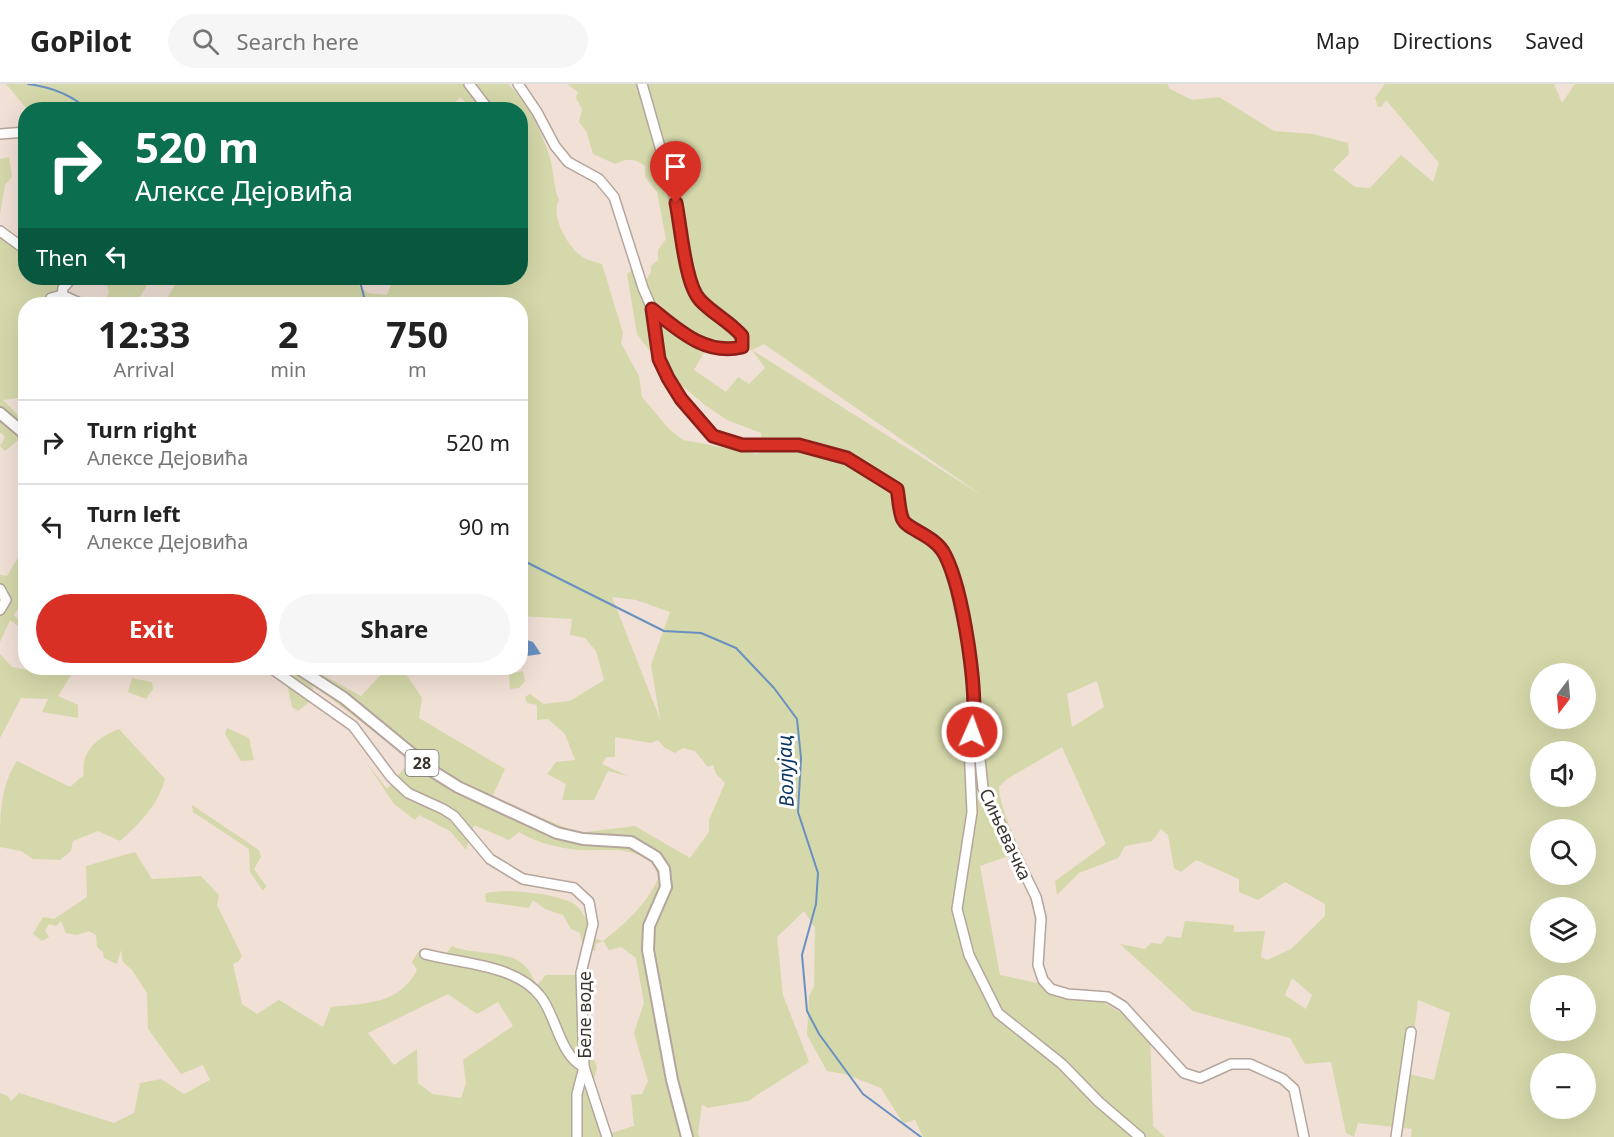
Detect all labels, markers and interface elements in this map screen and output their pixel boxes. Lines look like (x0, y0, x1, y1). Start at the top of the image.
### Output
search box (168, 14, 588, 68)
text: GoPilot (30, 22, 132, 60)
icon: search (189, 25, 222, 58)
text: Search here (237, 26, 359, 56)
text: Map (1316, 27, 1360, 55)
text: Directions (1393, 27, 1492, 55)
text: Saved (1525, 27, 1584, 55)
text: 520 m (135, 118, 259, 175)
icon: right (36, 126, 114, 204)
pin (650, 141, 701, 203)
icon: arrive (659, 150, 692, 183)
text: Алексе Дејовића (135, 172, 353, 209)
icon: left (100, 240, 133, 273)
text: Then (36, 242, 88, 272)
text: 12:33 (98, 310, 190, 359)
text: 2 (278, 310, 299, 359)
text: 750 (386, 310, 448, 359)
text: Arrival (114, 356, 175, 383)
text: min (270, 356, 306, 383)
text: m (408, 356, 427, 383)
text: Turn right (87, 414, 197, 444)
icon: right (36, 426, 69, 459)
text: 520 m (446, 427, 510, 457)
text: Алексе Дејовића (87, 444, 248, 471)
text: Turn left (87, 498, 181, 528)
icon: left (36, 510, 69, 543)
text: 90 m (459, 511, 510, 541)
text: Алексе Дејовића (87, 528, 248, 555)
button: Exit (36, 594, 267, 663)
button: Share (279, 594, 510, 663)
north arrow (1530, 663, 1596, 729)
map controls (1530, 663, 1596, 1119)
position arrow (940, 700, 1004, 764)
water label: Волујац (770, 734, 800, 808)
button: sound (1530, 741, 1596, 807)
road number: 28 (406, 750, 438, 776)
street label: Сињевачка (974, 784, 1038, 884)
button: search (1530, 819, 1596, 885)
button: layers (1530, 897, 1596, 963)
street label: Беле воде (572, 971, 596, 1059)
button: + (1530, 975, 1596, 1041)
button: − (1530, 1053, 1596, 1119)

